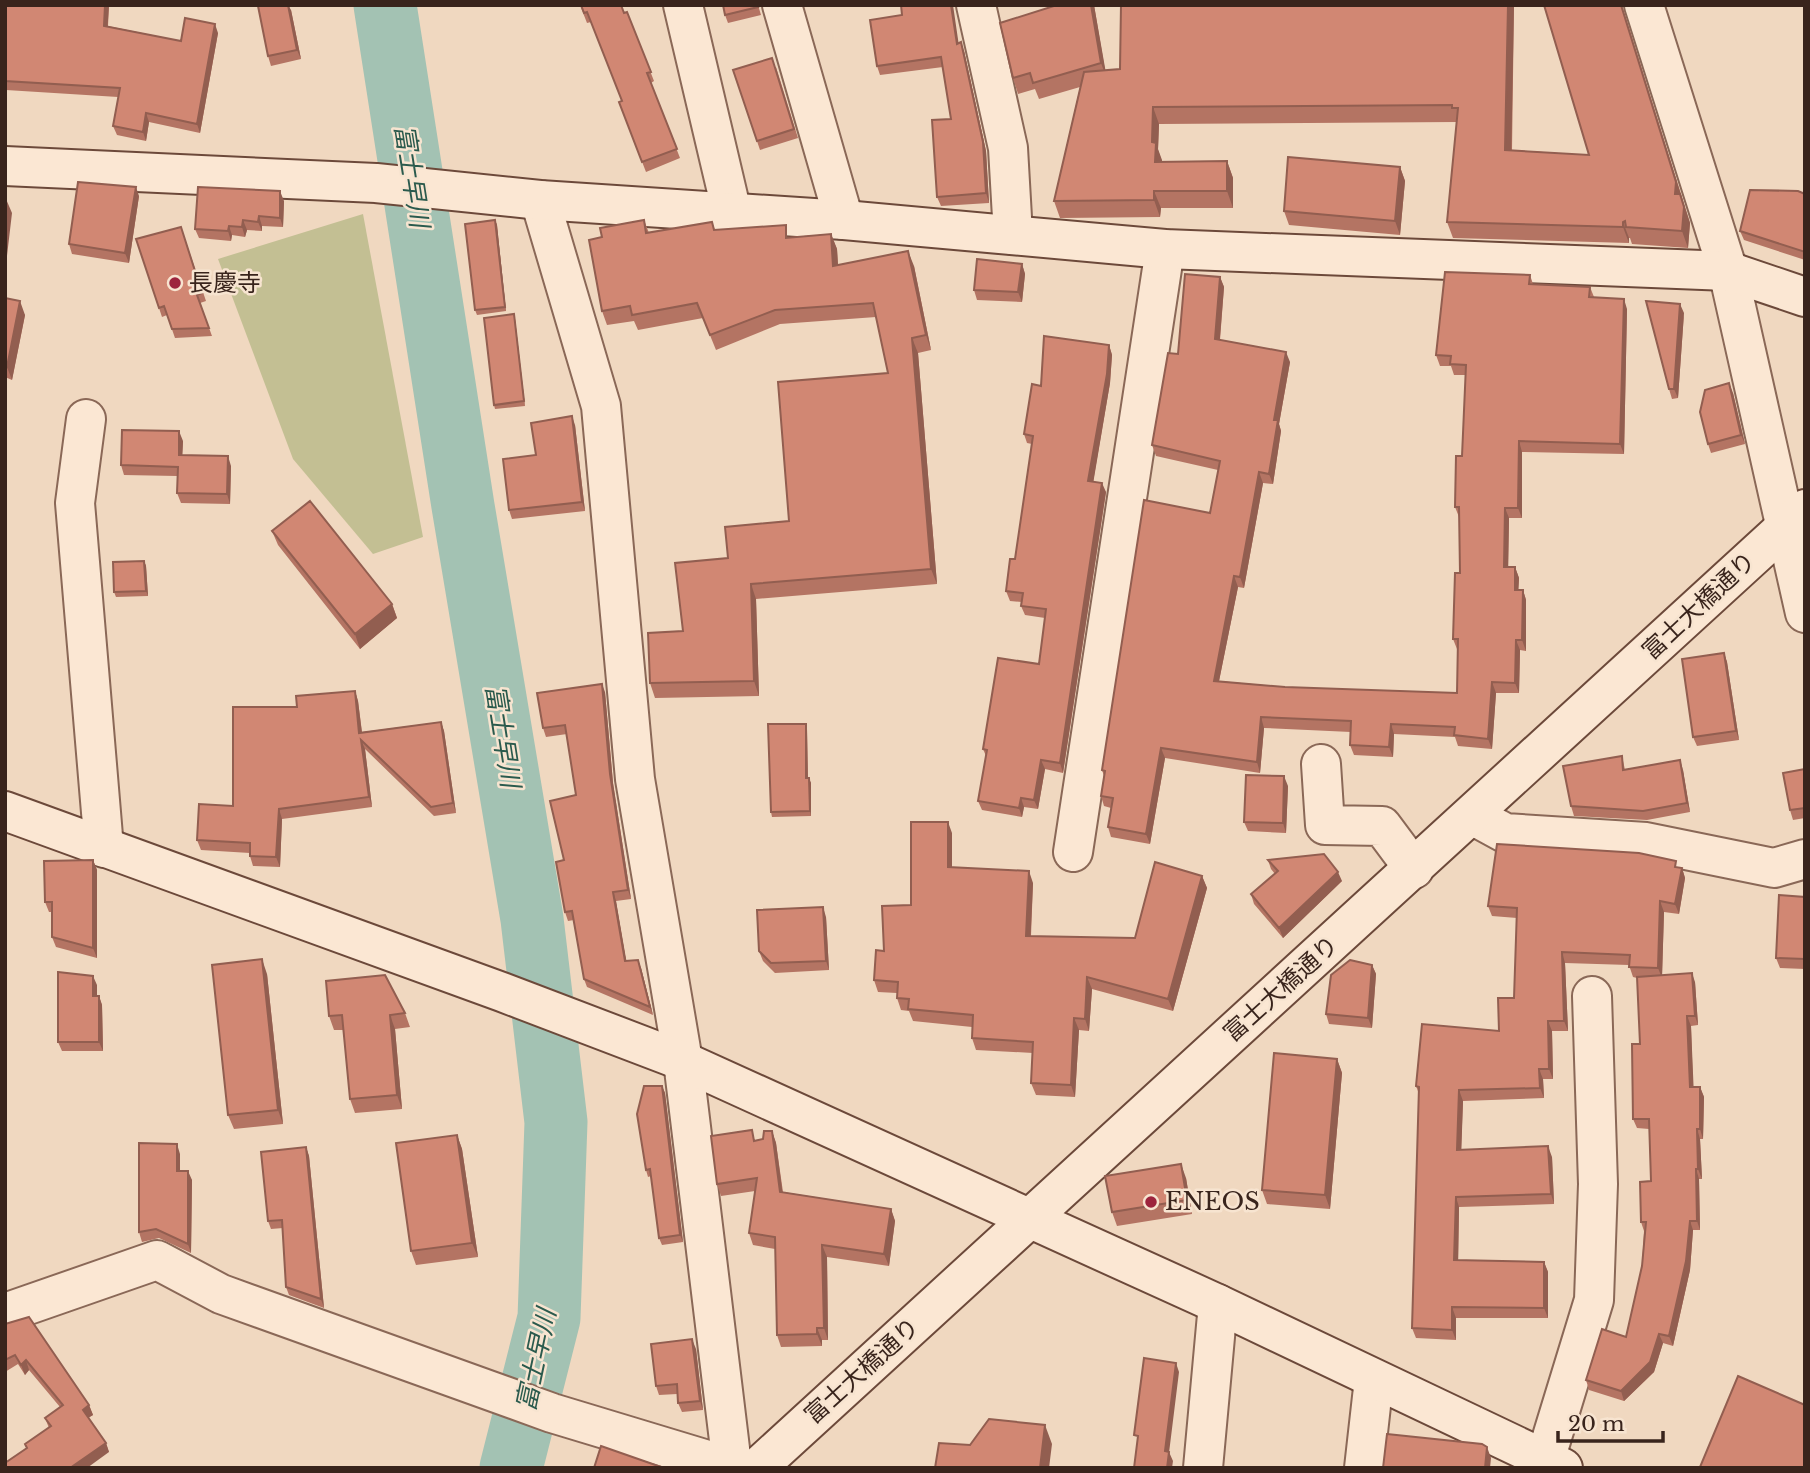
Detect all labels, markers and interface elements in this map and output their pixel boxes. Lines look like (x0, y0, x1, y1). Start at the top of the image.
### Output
water label: 富士早川 (388, 122, 436, 233)
place label: 長慶寺 (189, 268, 261, 297)
marker: 長慶寺 (167, 275, 183, 291)
street label: 富士大橋通り (1636, 546, 1761, 665)
water label: 富士早川 (479, 682, 527, 793)
street label: 富士大橋通り (1217, 930, 1344, 1048)
place label: ENEOS (1165, 1187, 1260, 1216)
marker: ENEOS (1143, 1194, 1159, 1210)
water label: 富士早川 (510, 1303, 563, 1414)
street label: 富士大橋通り (798, 1312, 925, 1430)
scale bar (1558, 1400, 1663, 1444)
text: 20 m (1568, 1411, 1625, 1437)

